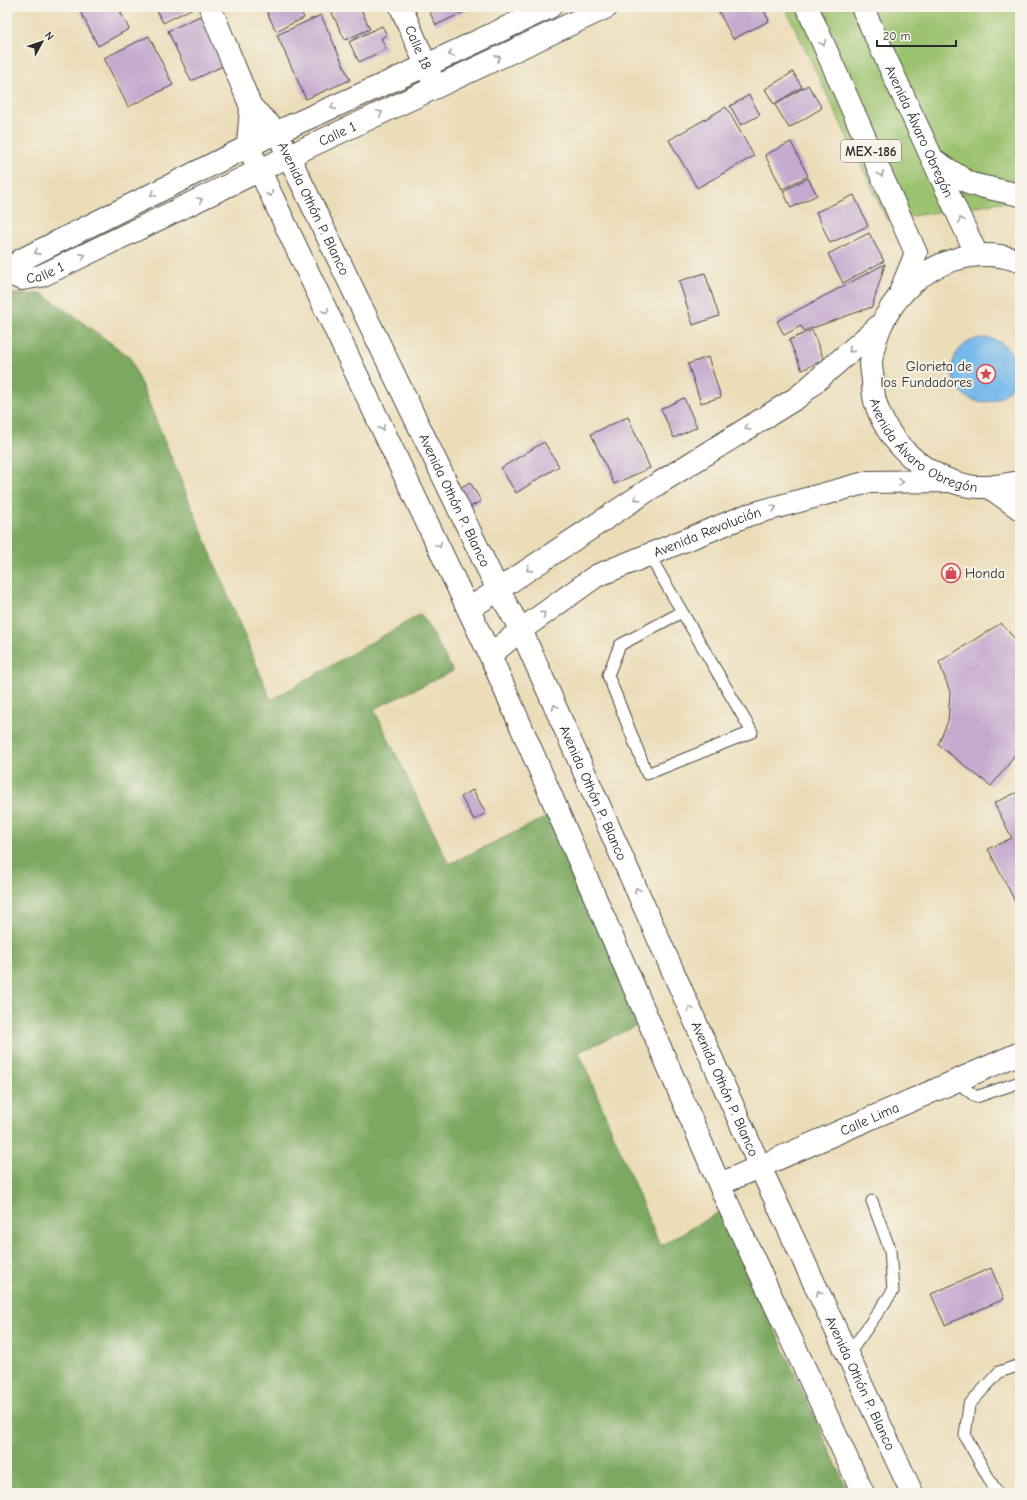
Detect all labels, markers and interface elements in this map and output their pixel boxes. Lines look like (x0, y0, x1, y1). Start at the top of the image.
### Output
north arrow (22, 22, 62, 62)
scale bar (877, 22, 956, 48)
street label: Calle 18 (401, 23, 435, 72)
text: N (42, 29, 57, 43)
text: 20 m (883, 29, 911, 43)
one-way arrow (818, 38, 826, 46)
one-way arrow (448, 49, 456, 57)
one-way arrow (493, 55, 501, 63)
street label: Avenida Álvaro Obregón (881, 63, 957, 200)
one-way arrow (329, 102, 337, 110)
one-way arrow (375, 110, 383, 118)
street label: Calle 1 (316, 118, 359, 150)
street label: Avenida Othón P. Blanco (274, 139, 353, 278)
road number: MEX-186 (841, 140, 901, 162)
one-way arrow (877, 170, 885, 177)
one-way arrow (149, 189, 157, 196)
one-way arrow (265, 190, 273, 197)
one-way arrow (195, 197, 203, 204)
one-way arrow (957, 216, 965, 223)
one-way arrow (33, 247, 41, 255)
one-way arrow (78, 253, 86, 261)
street label: Calle 1 (25, 258, 67, 287)
one-way arrow (321, 307, 329, 314)
one-way arrow (848, 346, 856, 353)
place label: Glorieta de los Fundadores (881, 358, 972, 391)
place icon: Glorieta de los Fundadores (975, 363, 997, 385)
street label: Avenida Álvaro Obregón (866, 396, 978, 496)
one-way arrow (377, 424, 385, 432)
one-way arrow (745, 424, 752, 431)
street label: Avenida Othón P. Blanco (415, 431, 494, 570)
one-way arrow (898, 478, 904, 486)
one-way arrow (635, 493, 642, 500)
street label: Avenida Revolución (651, 504, 763, 561)
one-way arrow (771, 504, 778, 513)
one-way arrow (434, 541, 442, 549)
shop icon: Honda (940, 562, 962, 584)
one-way arrow (526, 564, 533, 572)
place label: Honda (965, 565, 1005, 582)
one-way arrow (539, 612, 546, 619)
one-way arrow (552, 704, 560, 711)
street label: Avenida Othón P. Blanco (556, 723, 630, 863)
one-way arrow (634, 886, 642, 894)
one-way arrow (687, 1005, 695, 1013)
street label: Avenida Othón P. Blanco (687, 1019, 762, 1159)
street label: Calle Lima (837, 1099, 902, 1140)
one-way arrow (816, 1289, 824, 1297)
street label: Avenida Othón P. Blanco (822, 1313, 899, 1453)

